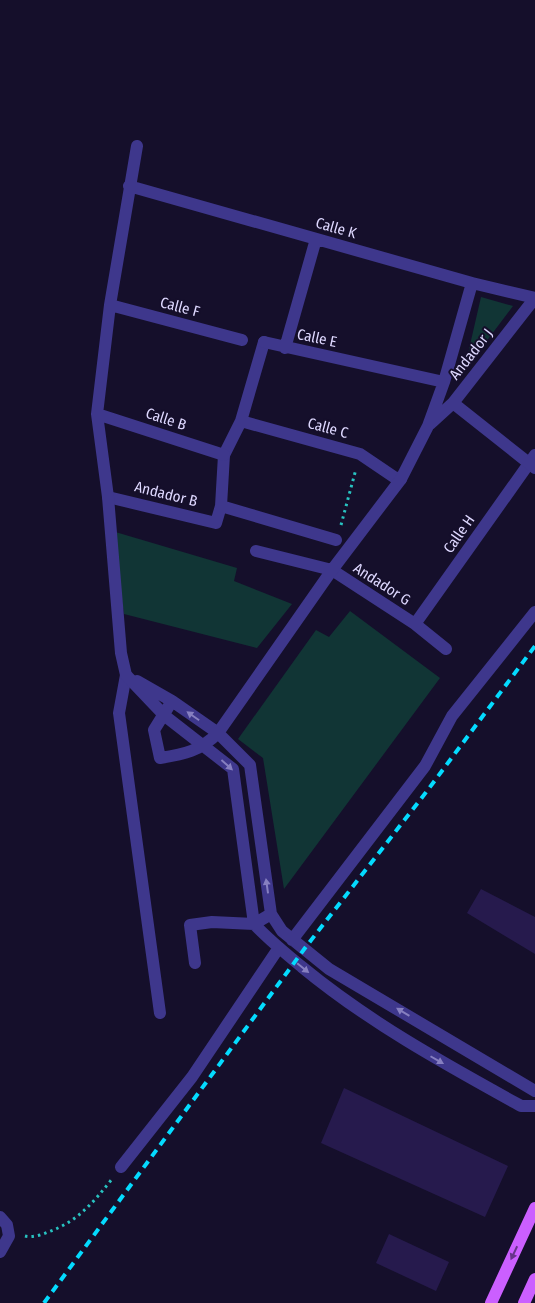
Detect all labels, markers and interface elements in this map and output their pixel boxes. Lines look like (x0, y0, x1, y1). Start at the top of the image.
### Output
street label: Calle K (314, 214, 358, 242)
street label: Calle F (158, 293, 202, 321)
street label: Calle E (295, 325, 339, 351)
street label: Andador J (445, 325, 497, 383)
street label: Calle B (143, 404, 189, 434)
street label: Calle C (306, 414, 351, 442)
street label: Andador B (133, 478, 199, 510)
street label: Calle H (439, 511, 479, 557)
street label: Andador G (350, 559, 414, 609)
one-way arrow (186, 711, 200, 721)
one-way arrow (221, 759, 234, 770)
one-way arrow (263, 877, 271, 893)
one-way arrow (296, 962, 309, 973)
one-way arrow (396, 1008, 409, 1017)
one-way arrow (430, 1055, 443, 1064)
one-way arrow (510, 1245, 519, 1260)

